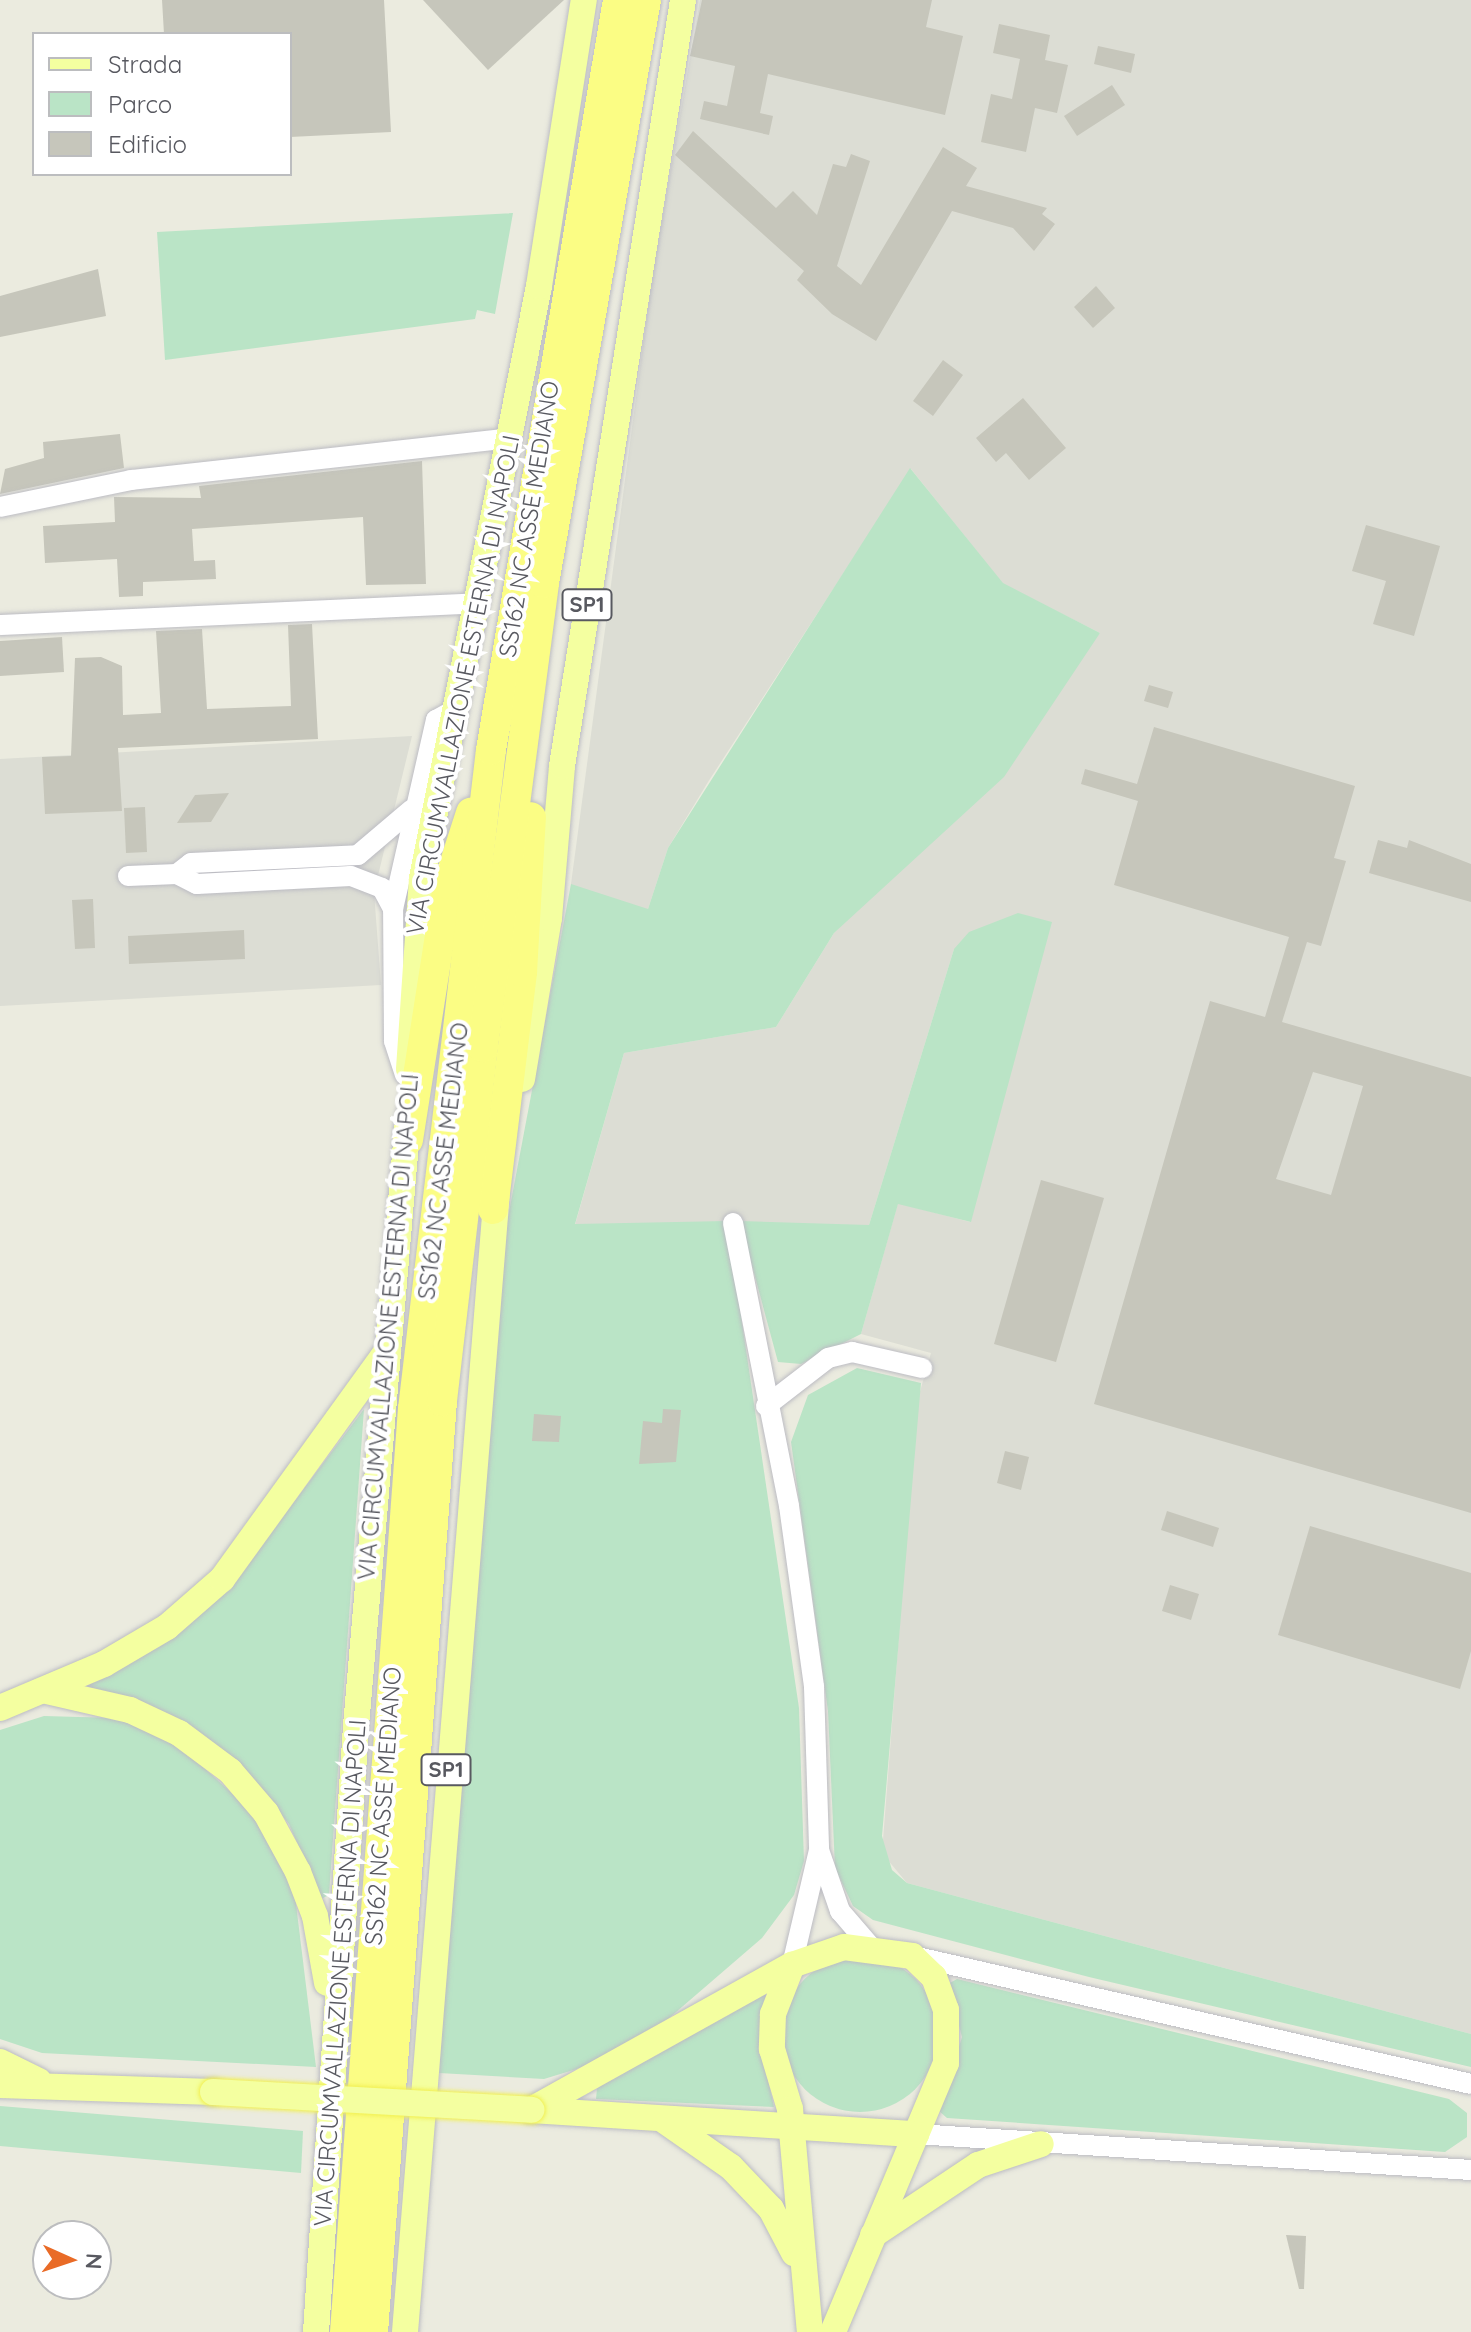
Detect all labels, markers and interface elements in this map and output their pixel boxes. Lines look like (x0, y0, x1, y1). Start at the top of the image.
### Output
legend (32, 32, 292, 176)
text: Strada (108, 49, 182, 79)
text: Parco (108, 89, 172, 119)
text: Edificio (108, 129, 187, 159)
street label: SS162 NC ASSE MEDIANO (493, 379, 565, 659)
street label: VIA CIRCUMVALLAZIONE ESTERNA DI NAPOLI (400, 433, 526, 937)
road number: SP1 (561, 587, 613, 623)
street label: SS162 NC ASSE MEDIANO (412, 1021, 474, 1301)
street label: VIA CIRCUMVALLAZIONE ESTERNA DI NAPOLI (351, 1072, 425, 1582)
street label: SS162 NC ASSE MEDIANO (359, 1666, 407, 1946)
street label: VIA CIRCUMVALLAZIONE ESTERNA DI NAPOLI (308, 1718, 372, 2228)
road number: SP1 (420, 1752, 472, 1788)
north arrow (32, 2220, 112, 2300)
text: N (80, 2252, 108, 2270)

